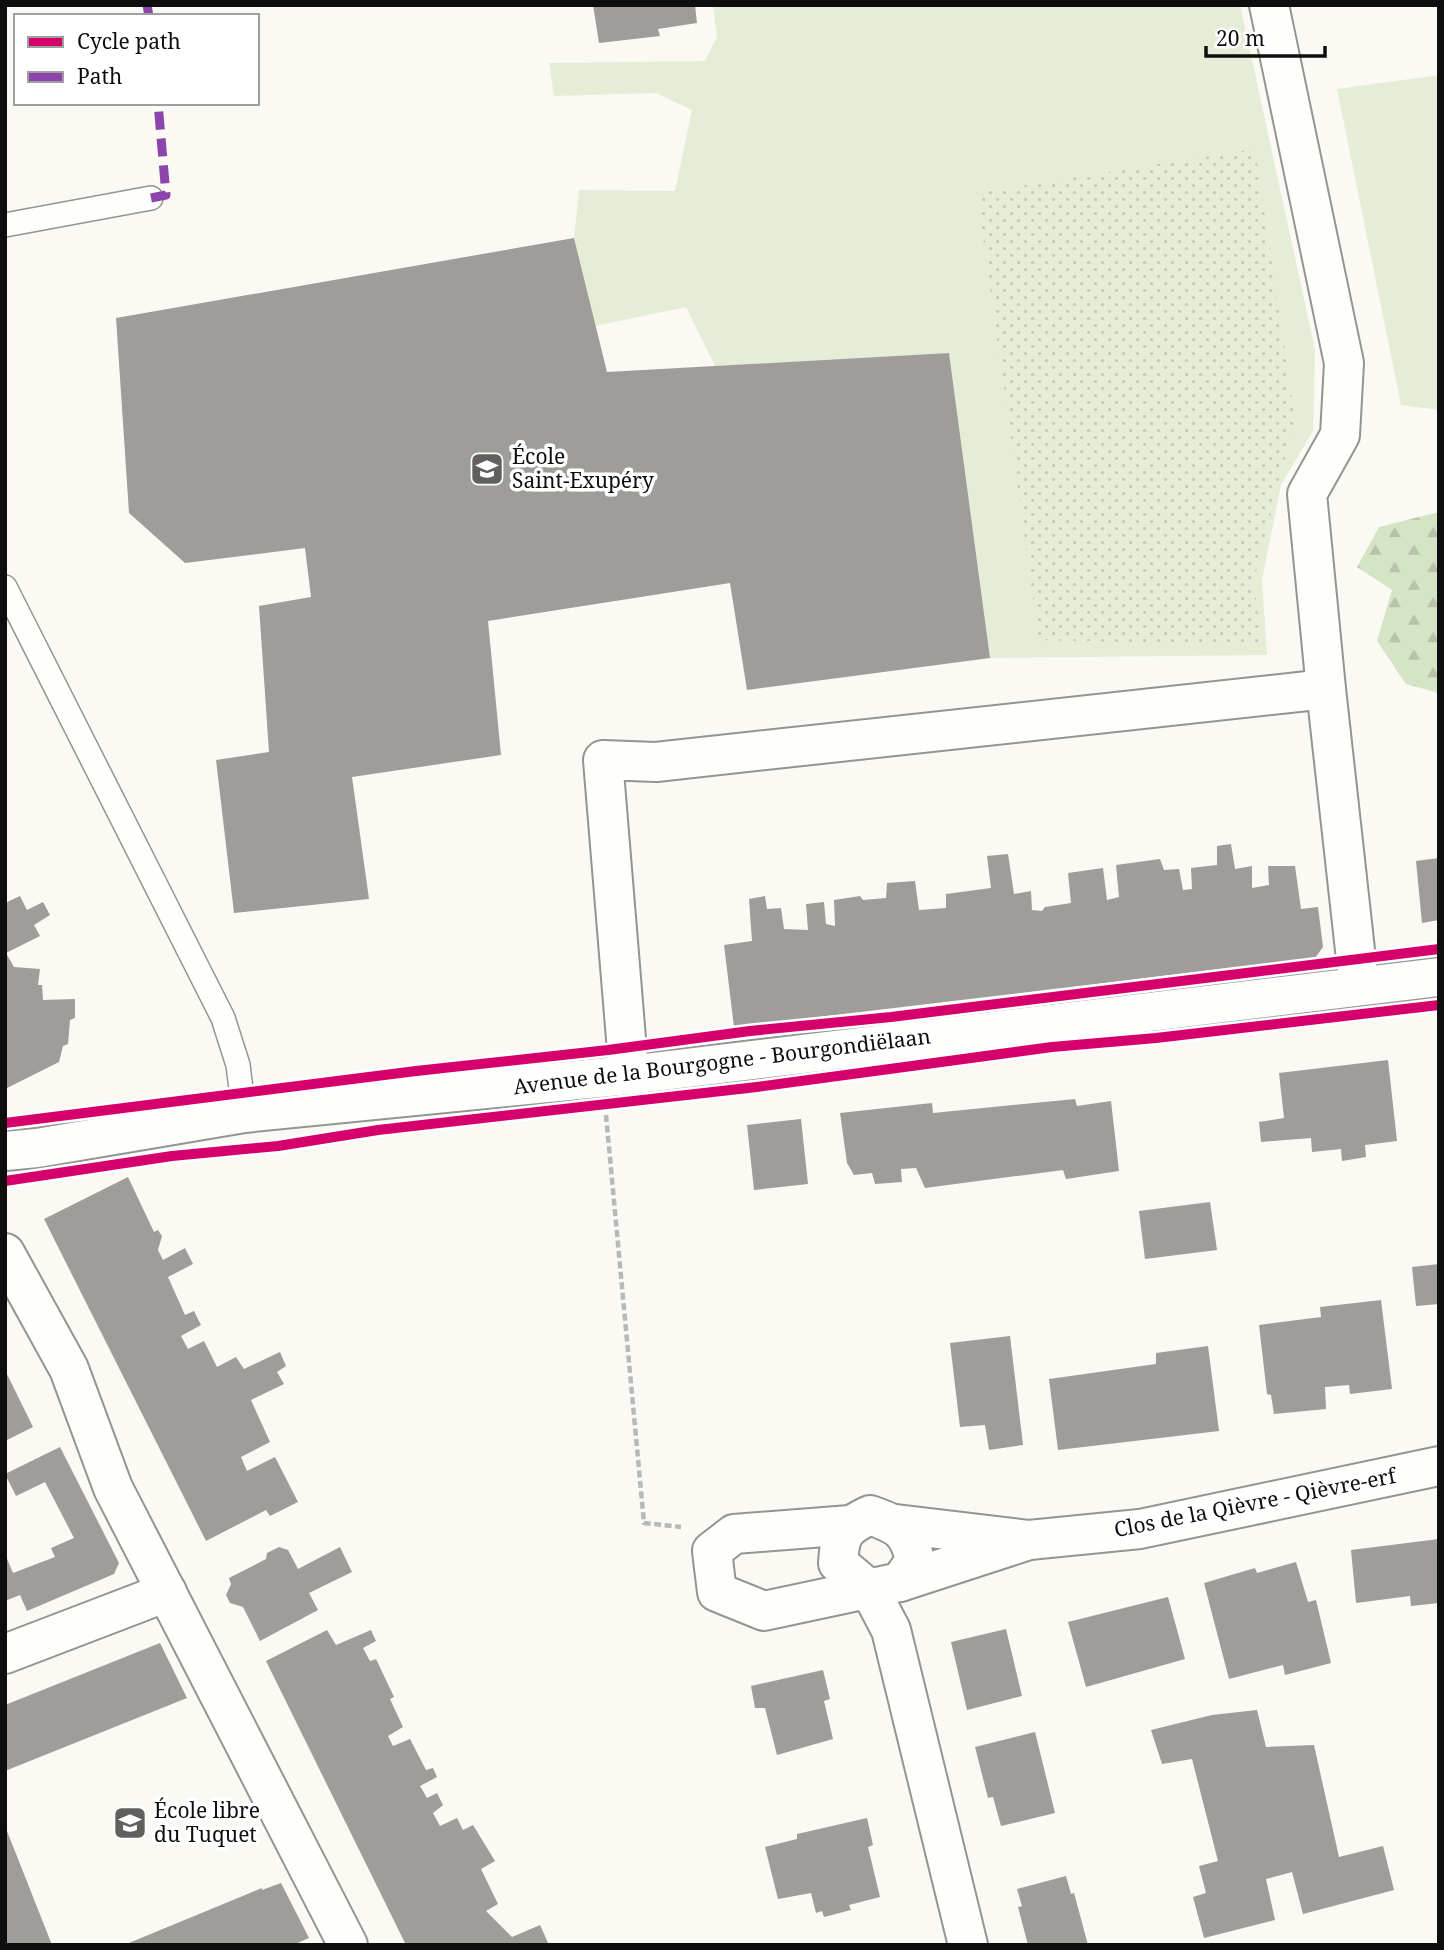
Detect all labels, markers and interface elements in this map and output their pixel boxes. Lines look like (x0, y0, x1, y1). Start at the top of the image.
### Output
legend (14, 14, 259, 105)
scale bar (1206, 14, 1325, 58)
text: 20 m (1216, 24, 1265, 52)
text: Cycle path (77, 27, 181, 55)
text: Path (77, 62, 122, 90)
place label: École Saint-Exupéry (512, 442, 654, 494)
school or university icon: École Saint-Exupéry (468, 450, 506, 488)
street label: Avenue de la Bourgogne - Bourgondiëlaan (511, 1021, 932, 1101)
street label: Clos de la Qièvre - Qièvre-erf (1112, 1461, 1400, 1543)
place label: École libre du Tuquet (154, 1796, 260, 1848)
school or university icon: École libre du Tuquet (111, 1804, 149, 1842)

